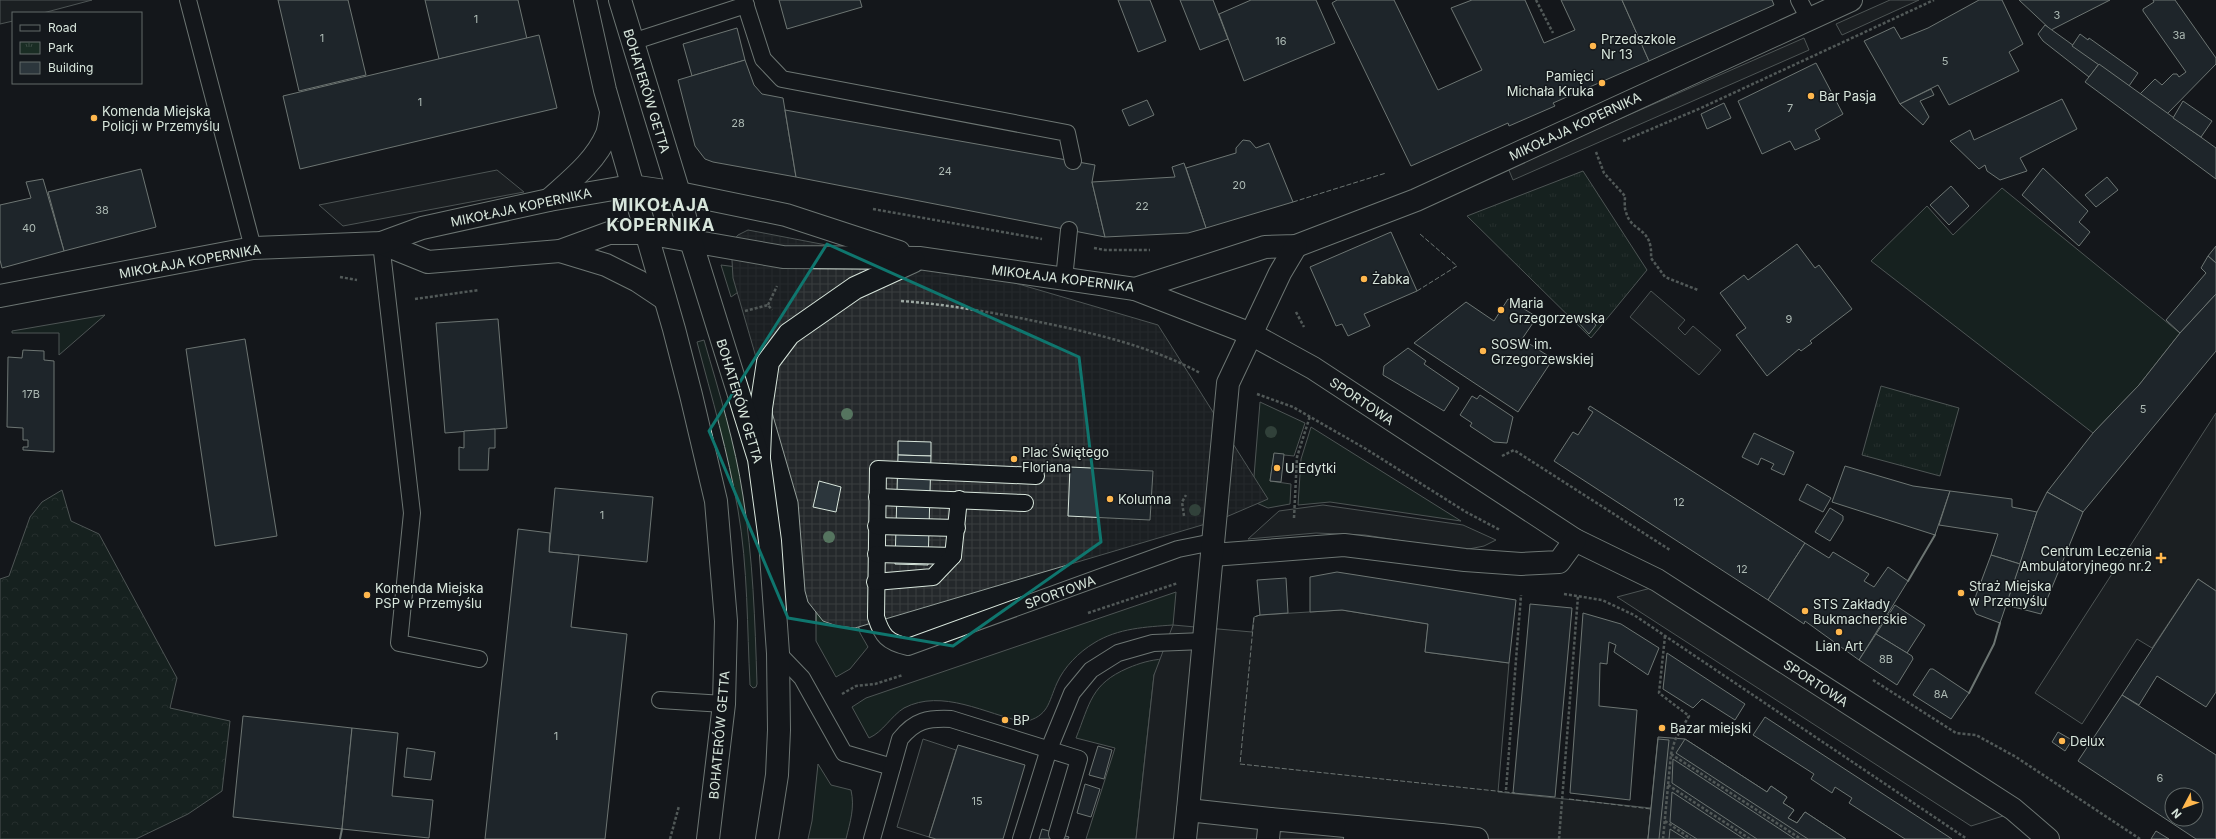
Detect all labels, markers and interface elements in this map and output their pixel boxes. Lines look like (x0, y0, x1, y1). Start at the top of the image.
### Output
house number: 3 (2054, 8, 2061, 22)
legend (12, 12, 142, 84)
house number: 1 (474, 12, 478, 26)
text: Road (48, 20, 77, 35)
street label: BOHATERÓW GETTA (620, 27, 674, 155)
house number: 3a (2173, 28, 2185, 42)
house number: 1 (320, 31, 324, 45)
place label: Przedszkole Nr 13 (1601, 31, 1676, 62)
house number: 16 (1275, 34, 1287, 48)
text: Park (48, 40, 74, 55)
marker: Przedszkole Nr 13 (1588, 41, 1598, 51)
house number: 5 (1942, 54, 1949, 68)
text: Building (48, 60, 93, 75)
place label: Pamięci Michała Kruka (1507, 68, 1594, 99)
marker: Pamięci Michała Kruka (1597, 78, 1607, 88)
street label: MIKOŁAJA KOPERNIKA (1507, 88, 1644, 164)
place label: Bar Pasja (1819, 88, 1876, 104)
marker: Bar Pasja (1806, 91, 1816, 101)
house number: 1 (418, 95, 422, 109)
house number: 7 (1787, 101, 1793, 115)
place label: Komenda Miejska Policji w Przemyślu (102, 103, 220, 134)
marker: Komenda Miejska Policji w Przemyślu (89, 113, 99, 123)
house number: 28 (731, 116, 745, 130)
house number: 24 (938, 164, 952, 178)
house number: 20 (1232, 178, 1246, 192)
street label: MIKOŁAJA KOPERNIKA (449, 184, 593, 230)
district label: MIKOŁAJA KOPERNIKA (607, 195, 715, 235)
house number: 22 (1135, 199, 1149, 213)
house number: 38 (95, 203, 109, 217)
house number: 40 (22, 221, 36, 235)
street label: MIKOŁAJA KOPERNIKA (118, 241, 262, 281)
street label: MIKOŁAJA KOPERNIKA (991, 261, 1135, 295)
place label: Żabka (1372, 271, 1410, 287)
marker: Żabka (1359, 274, 1369, 284)
place label: Maria Grzegorzewska (1509, 295, 1605, 326)
marker: Maria Grzegorzewska (1496, 305, 1506, 315)
house number: 9 (1786, 312, 1793, 326)
place label: SOSW im. Grzegorzewskiej (1491, 336, 1594, 367)
street label: BOHATERÓW GETTA (713, 337, 767, 465)
marker: SOSW im. Grzegorzewskiej (1478, 346, 1488, 356)
street label: SPORTOWA (1327, 374, 1397, 428)
house number: 17B (22, 387, 40, 401)
house number: 5 (2140, 402, 2147, 416)
place label: Plac Świętego Floriana (1022, 444, 1109, 475)
marker: Plac Świętego Floriana (1009, 454, 1019, 464)
place label: U Edytki (1285, 460, 1336, 476)
marker: U Edytki (1272, 463, 1282, 473)
place label: Kolumna (1118, 491, 1171, 507)
marker: Kolumna (1105, 494, 1115, 504)
house number: 12 (1673, 495, 1685, 509)
house number: 1 (600, 508, 604, 522)
place label: Centrum Leczenia Ambulatoryjnego nr.2 (2020, 543, 2152, 574)
marker: Centrum Leczenia Ambulatoryjnego nr.2 (2155, 552, 2167, 564)
house number: 12 (1736, 562, 1748, 576)
street label: SPORTOWA (1023, 572, 1098, 612)
place label: Straż Miejska w Przemyślu (1969, 578, 2052, 609)
place label: Komenda Miejska PSP w Przemyślu (375, 580, 484, 611)
marker: Straż Miejska w Przemyślu (1956, 588, 1966, 598)
marker: Komenda Miejska PSP w Przemyślu (362, 590, 372, 600)
place label: STS Zakłady Bukmacherskie (1813, 596, 1907, 627)
marker: STS Zakłady Bukmacherskie (1800, 606, 1810, 616)
marker: Lian Art (1834, 627, 1844, 637)
place label: Lian Art (1815, 638, 1863, 654)
house number: 8B (1879, 652, 1893, 666)
street label: SPORTOWA (1781, 656, 1851, 710)
street label: BOHATERÓW GETTA (705, 670, 733, 800)
house number: 8A (1934, 687, 1949, 701)
place label: BP (1013, 712, 1030, 728)
marker: BP (1000, 715, 1010, 725)
place label: Bazar miejski (1670, 720, 1751, 736)
marker: Bazar miejski (1657, 723, 1667, 733)
house number: 1 (554, 729, 558, 743)
place label: Delux (2070, 733, 2105, 749)
marker: Delux (2057, 736, 2067, 746)
house number: 6 (2157, 771, 2164, 785)
north arrow (2164, 787, 2204, 827)
house number: 15 (971, 794, 983, 808)
text: N (2168, 806, 2184, 821)

